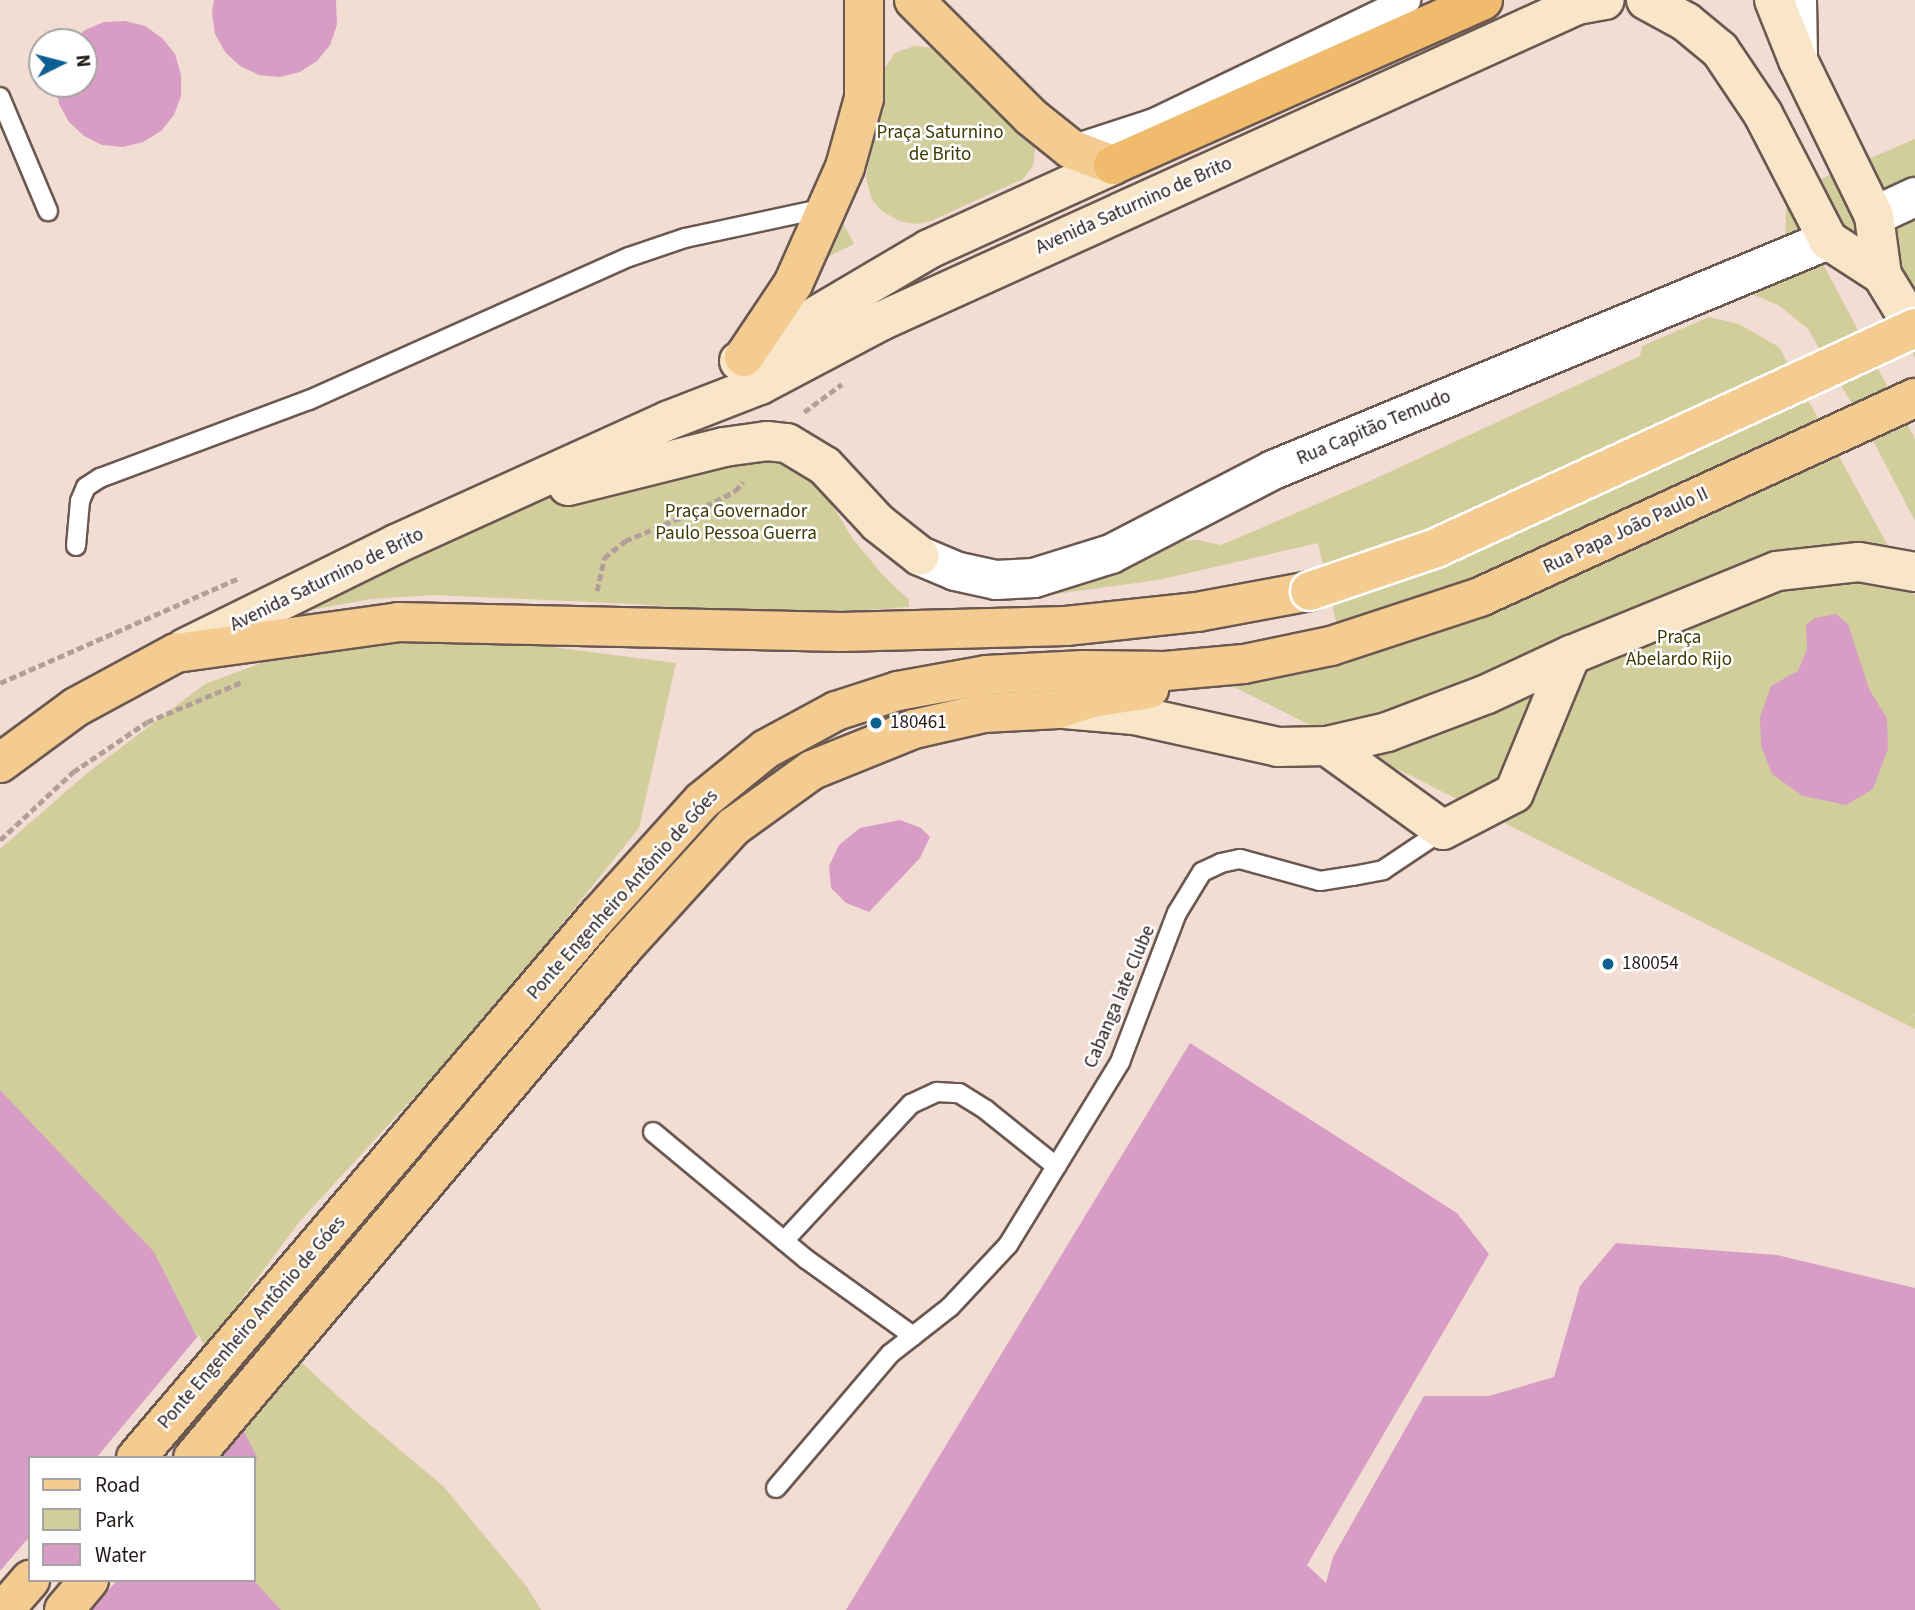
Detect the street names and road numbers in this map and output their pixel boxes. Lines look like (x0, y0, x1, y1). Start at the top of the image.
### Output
street label: Avenida Saturnino de Brito (1032, 152, 1236, 260)
street label: Rua Capitão Temudo (1294, 385, 1454, 471)
street label: Rua Papa João Paulo II (1540, 483, 1712, 579)
street label: Avenida Saturnino de Brito (227, 523, 427, 637)
street label: Ponte Engenheiro Antônio de Góes (523, 785, 723, 1005)
street label: Cabanga Iate Clube (1080, 922, 1160, 1072)
street label: Ponte Engenheiro Antônio de Góes (153, 1212, 351, 1434)

